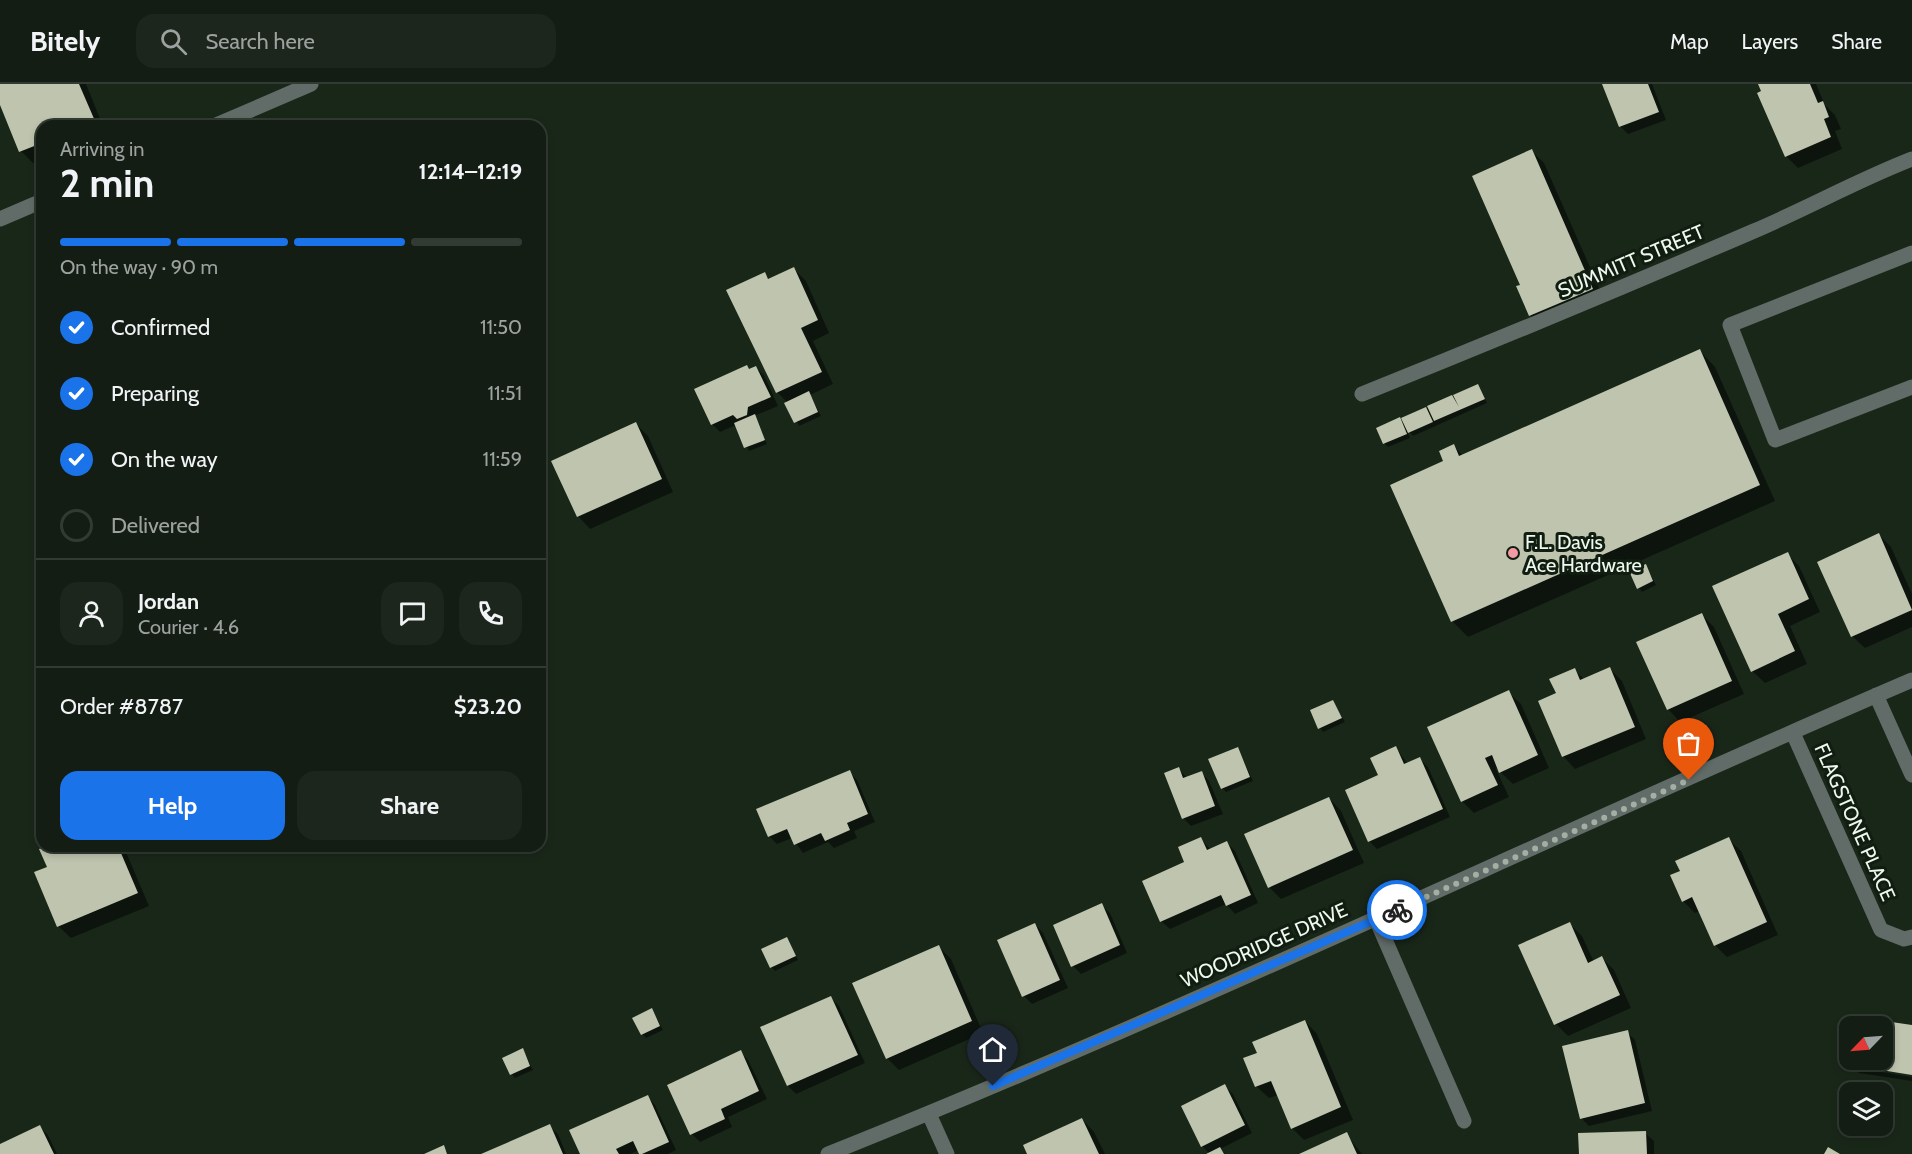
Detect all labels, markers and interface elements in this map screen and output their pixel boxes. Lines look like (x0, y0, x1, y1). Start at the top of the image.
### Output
search box (136, 14, 556, 68)
text: Bitely (30, 24, 100, 58)
icon: search (157, 25, 190, 58)
text: Search here (205, 28, 315, 55)
text: Map (1670, 29, 1709, 54)
text: Layers (1742, 29, 1798, 54)
text: Share (1831, 29, 1882, 54)
text: Arriving in (60, 137, 144, 161)
text: 12:14–12:19 (419, 158, 522, 185)
text: 2 min (60, 159, 154, 207)
street label: SUMMITT STREET (1554, 219, 1708, 303)
text: On the way · 90 m (60, 255, 218, 279)
icon: check (60, 311, 93, 344)
text: Confirmed (111, 314, 210, 341)
text: 11:50 (480, 315, 522, 339)
icon: check (60, 377, 93, 410)
text: Preparing (111, 380, 199, 407)
text: 11:51 (487, 381, 522, 405)
icon: check (60, 443, 93, 476)
text: On the way (111, 446, 218, 473)
text: 11:59 (483, 447, 522, 471)
text: Delivered (111, 512, 200, 539)
place label: F.L. Davis Ace Hardware (1525, 530, 1642, 577)
marker: F.L. Davis Ace Hardware (1506, 546, 1520, 560)
button: person (60, 582, 123, 645)
button: chat (381, 582, 444, 645)
button: phone (459, 582, 522, 645)
text: Jordan (138, 588, 199, 615)
text: Courier · 4.6 (138, 615, 239, 639)
text: Order #8787 (60, 693, 183, 720)
text: $23.20 (454, 693, 522, 720)
pin (1663, 718, 1714, 780)
icon: bag (1672, 727, 1705, 760)
street label: FLAGSTONE PLACE (1809, 740, 1901, 904)
button: Help (60, 771, 285, 840)
button: Share (297, 771, 522, 840)
courier (1367, 880, 1427, 940)
icon: bike (1381, 894, 1414, 927)
street label: WOODRIDGE DRIVE (1177, 897, 1351, 993)
north arrow (1839, 1016, 1893, 1070)
map controls (1839, 1016, 1893, 1136)
pin (967, 1024, 1018, 1086)
icon: home (976, 1033, 1009, 1066)
button: layers (1839, 1082, 1893, 1136)

